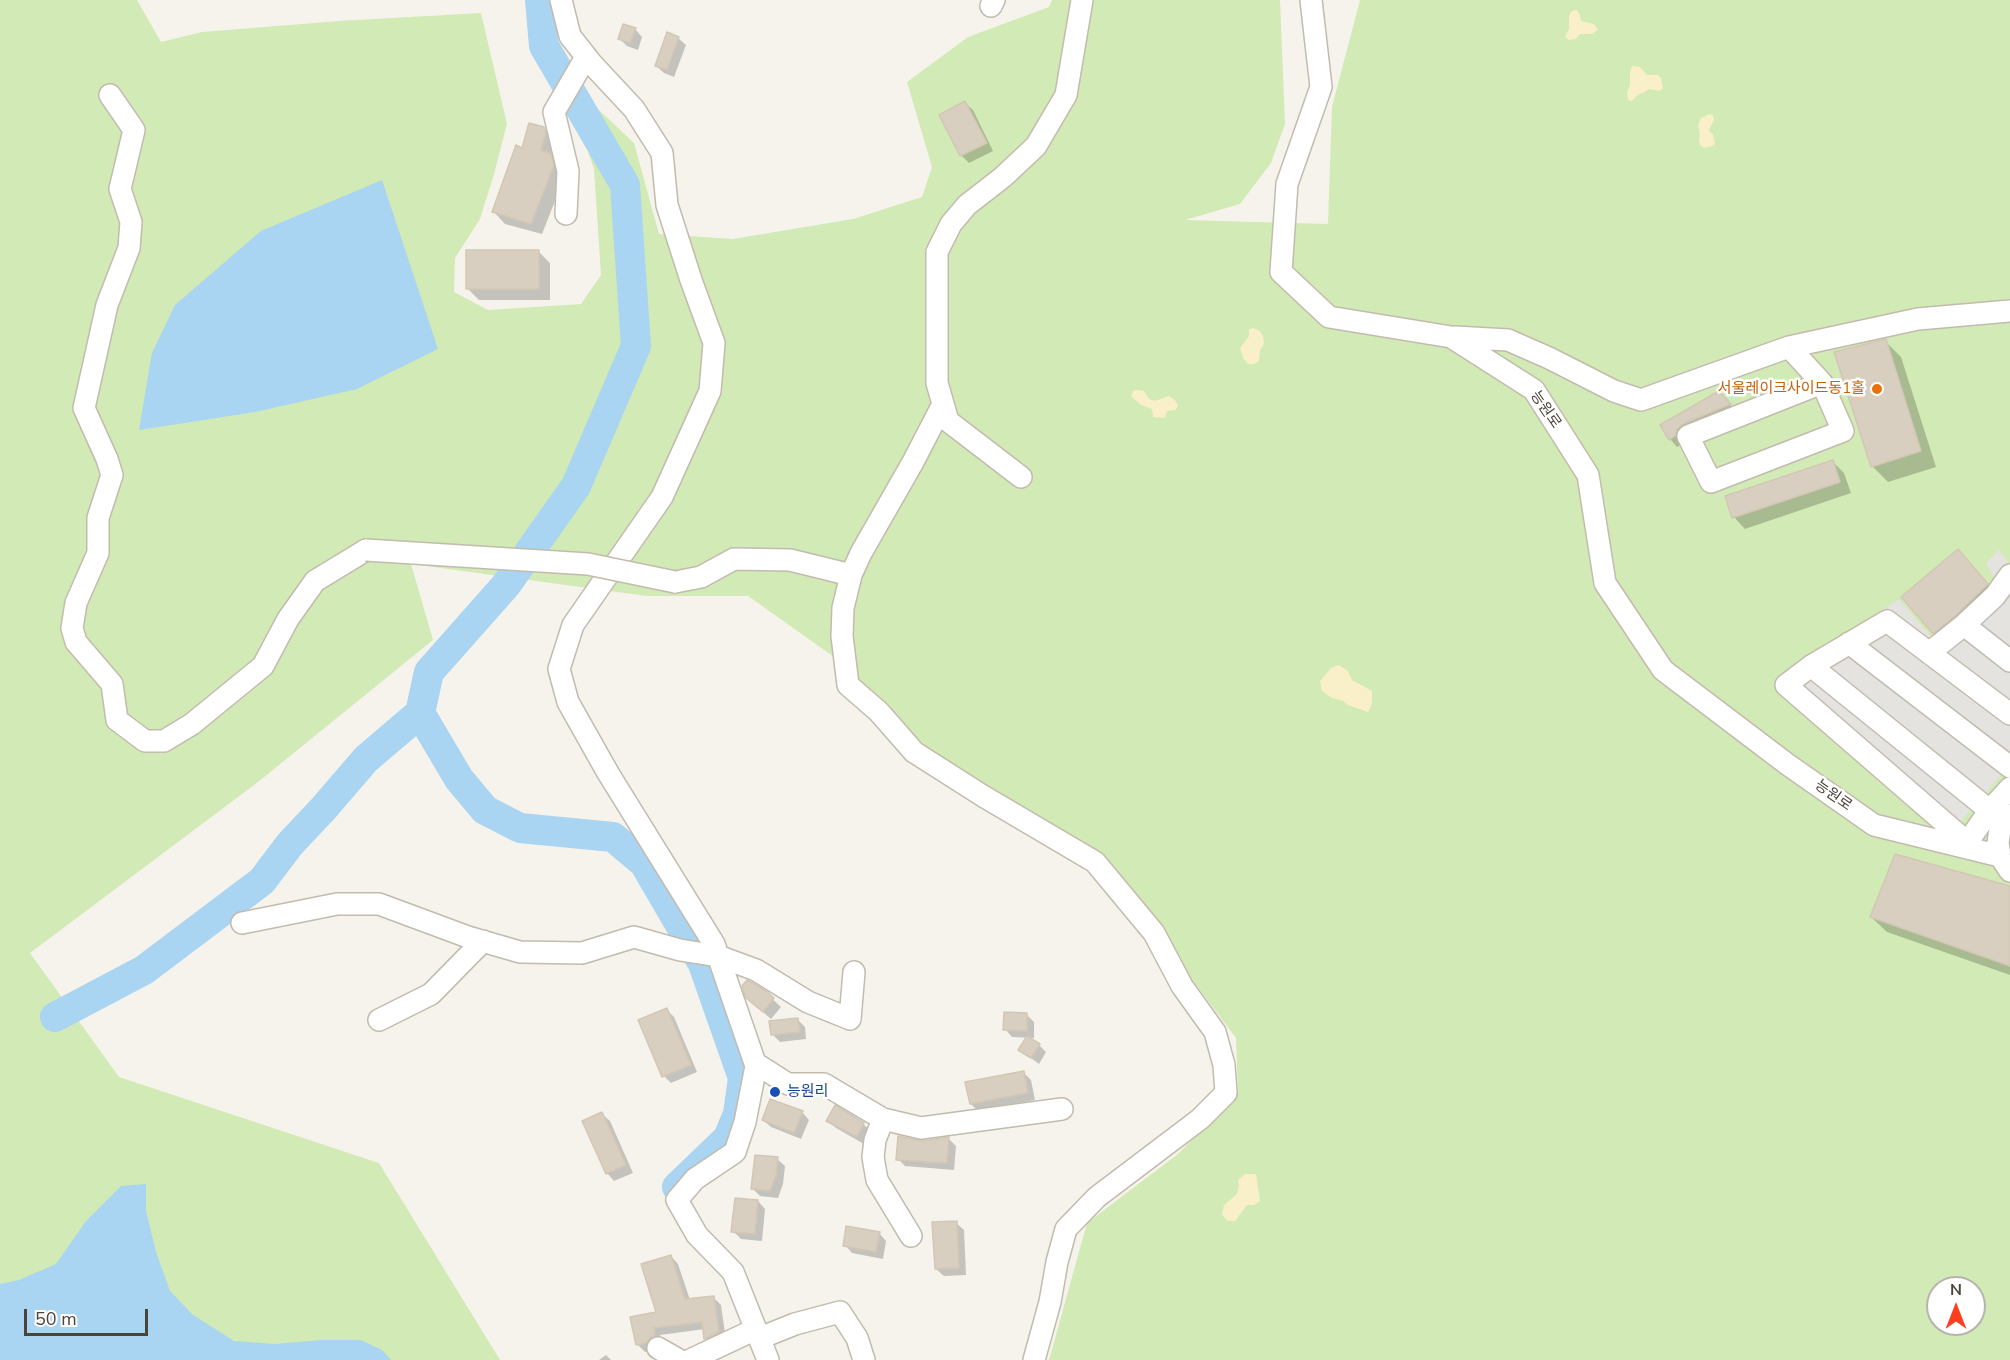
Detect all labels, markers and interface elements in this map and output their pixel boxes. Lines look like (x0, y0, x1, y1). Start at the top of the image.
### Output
place label: 서울레이크사이드동1홀 (1718, 380, 1865, 398)
marker: 서울레이크사이드동1홀 (1870, 382, 1884, 396)
street label: 능원로 (1526, 388, 1564, 432)
street label: 능원로 (1811, 777, 1855, 815)
place label: 능원리 (787, 1083, 828, 1101)
marker: 능원리 (768, 1085, 782, 1099)
north arrow (1926, 1276, 1986, 1336)
text: N (1950, 1279, 1962, 1301)
scale bar (27, 1297, 152, 1335)
text: 50 m (35, 1307, 77, 1331)

